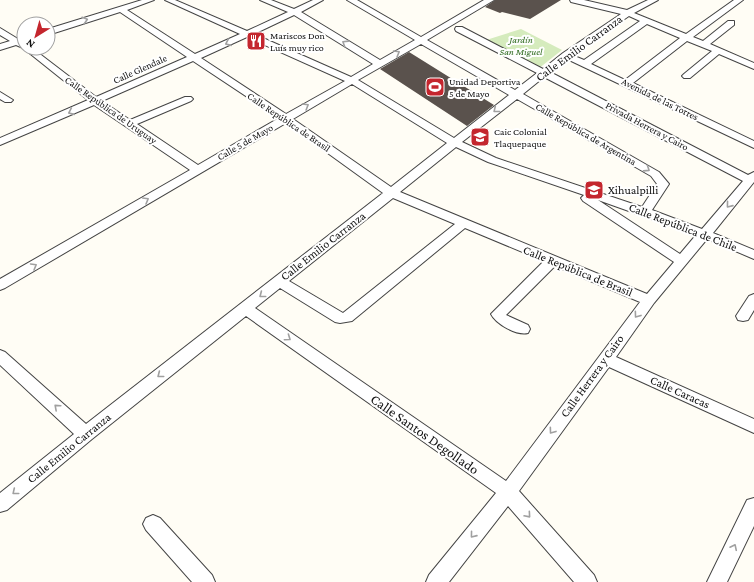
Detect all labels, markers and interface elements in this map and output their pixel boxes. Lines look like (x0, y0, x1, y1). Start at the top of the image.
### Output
street label: Calle Emilio Carranza (533, 12, 625, 84)
north arrow (16, 16, 56, 56)
one-way arrow (82, 16, 89, 25)
restaurant icon: Mariscos Don Luís muy rico (245, 30, 267, 52)
place label: Mariscos Don Luís muy rico (270, 30, 326, 53)
park label: Jardín San Miguel (499, 34, 543, 57)
text: N (23, 37, 37, 51)
one-way arrow (225, 38, 232, 46)
one-way arrow (342, 40, 349, 48)
one-way arrow (393, 50, 400, 57)
street label: Calle Glendale (111, 52, 169, 86)
street label: Calle República de Uruguay (63, 74, 159, 146)
sports icon: Unidad Deportiva 5 de Mayo (424, 76, 446, 98)
place label: Unidad Deportiva 5 de Mayo (449, 76, 521, 99)
street label: Avenida de las Torres (620, 76, 700, 122)
street label: Calle República de Brasil (245, 90, 333, 154)
street label: Privada Herrera y Cairo (604, 100, 690, 152)
street label: Calle República de Argentina (534, 101, 639, 168)
one-way arrow (302, 103, 309, 111)
one-way arrow (493, 106, 501, 113)
one-way arrow (67, 107, 74, 115)
street label: Calle 5 de Mayo (215, 122, 275, 162)
school or university icon: Caic Colonial Tlaquepaque (469, 126, 491, 148)
place label: Caic Colonial Tlaquepaque (494, 126, 547, 149)
one-way arrow (643, 164, 650, 172)
school or university icon: Xihualpilli (583, 179, 605, 201)
place label: Xihualpilli (608, 183, 658, 197)
one-way arrow (142, 197, 149, 204)
street label: Calle República de Chile (627, 200, 739, 254)
one-way arrow (727, 200, 734, 207)
street label: Calle Emilio Carranza (278, 208, 369, 283)
street label: Calle República de Brasil (521, 243, 635, 299)
one-way arrow (30, 263, 37, 270)
one-way arrow (259, 290, 266, 297)
one-way arrow (635, 311, 642, 318)
street label: Calle Herrera y Cairo (557, 332, 627, 420)
one-way arrow (284, 333, 291, 340)
one-way arrow (157, 371, 164, 378)
street label: Calle Caracas (648, 373, 712, 411)
street label: Calle Santos Degollado (368, 391, 482, 477)
one-way arrow (54, 405, 62, 412)
street label: Calle Emilio Carranza (24, 410, 114, 486)
one-way arrow (550, 427, 557, 434)
one-way arrow (12, 487, 19, 494)
one-way arrow (523, 510, 530, 517)
one-way arrow (471, 530, 478, 537)
one-way arrow (729, 544, 737, 551)

